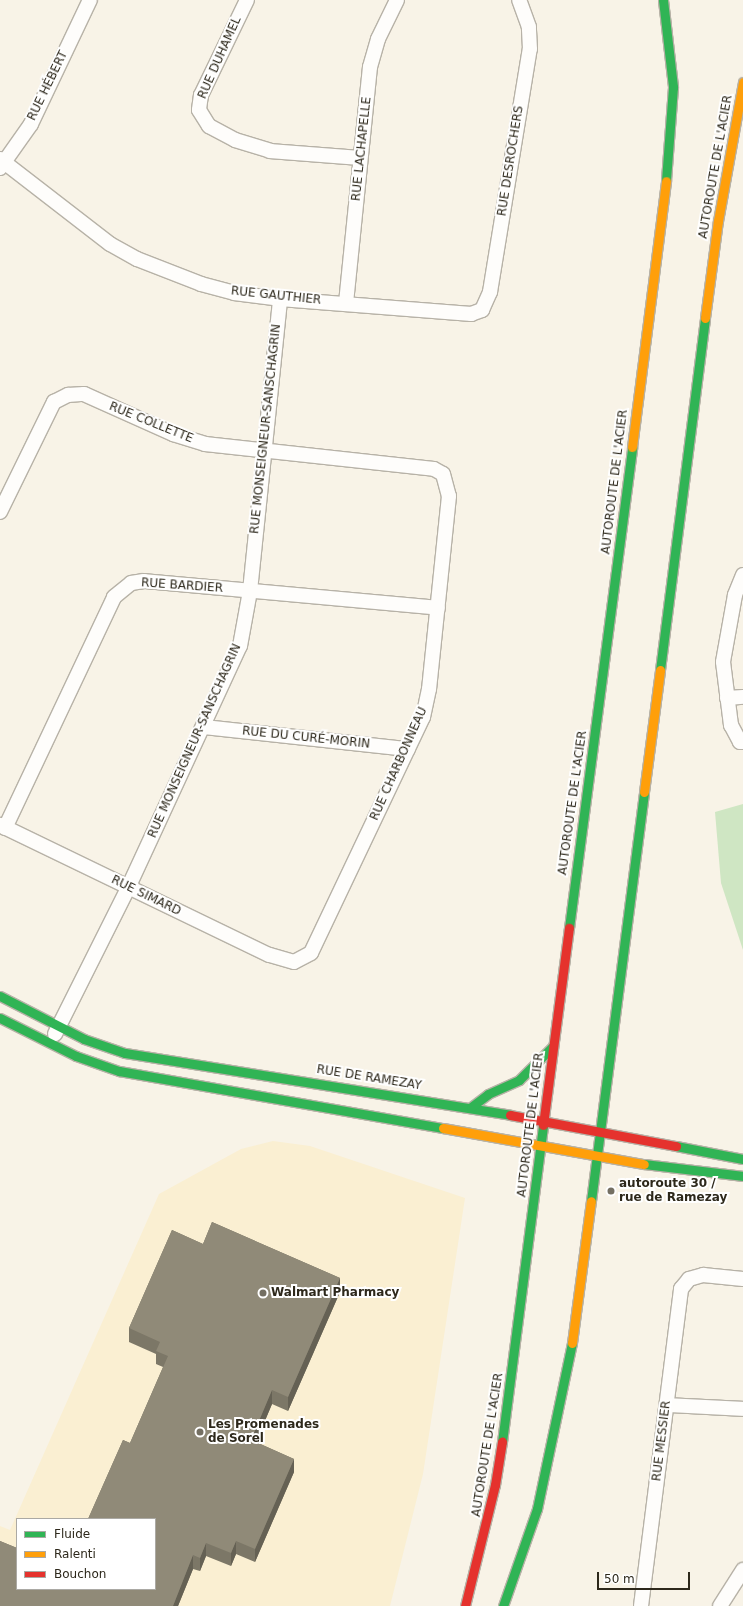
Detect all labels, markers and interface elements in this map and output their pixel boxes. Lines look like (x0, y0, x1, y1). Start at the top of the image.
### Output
street label: RUE DUHAMEL (195, 15, 245, 101)
street label: RUE HÉBERT (25, 49, 71, 123)
street label: AUTOROUTE DE L'ACIER (696, 94, 736, 240)
street label: RUE LACHAPELLE (349, 96, 375, 202)
street label: RUE DESROCHERS (495, 105, 527, 217)
street label: RUE GAUTHIER (230, 284, 322, 308)
street label: RUE MONSEIGNEUR-SANSCHAGRIN (248, 323, 284, 535)
street label: RUE COLLETTE (107, 400, 195, 446)
street label: AUTOROUTE DE L'ACIER (599, 409, 631, 555)
street label: RUE BARDIER (141, 576, 223, 596)
street label: RUE MONSEIGNEUR-SANSCHAGRIN (146, 642, 244, 840)
street label: RUE CHARBONNEAU (368, 705, 430, 823)
street label: RUE DU CURÉ-MORIN (241, 724, 371, 752)
street label: AUTOROUTE DE L'ACIER (556, 730, 590, 876)
street label: RUE SIMARD (109, 873, 183, 919)
street label: AUTOROUTE DE L'ACIER (515, 1052, 547, 1198)
street label: RUE DE RAMEZAY (316, 1063, 422, 1093)
place label: autoroute 30 / rue de Ramezay (619, 1177, 727, 1205)
marker: autoroute 30 / rue de Ramezay (606, 1186, 616, 1196)
place label: Walmart Pharmacy (271, 1286, 399, 1300)
marker: Walmart Pharmacy (258, 1288, 268, 1298)
street label: AUTOROUTE DE L'ACIER (470, 1372, 506, 1518)
street label: RUE MESSIER (650, 1400, 674, 1482)
place label: Les Promenades de Sorel (208, 1418, 319, 1446)
marker: Les Promenades de Sorel (195, 1427, 205, 1437)
legend (16, 1518, 156, 1590)
text: Fluide (54, 1527, 90, 1541)
text: Ralenti (54, 1547, 96, 1561)
scale bar (599, 1564, 692, 1590)
text: Bouchon (54, 1567, 106, 1581)
text: 50 m (604, 1572, 635, 1586)

